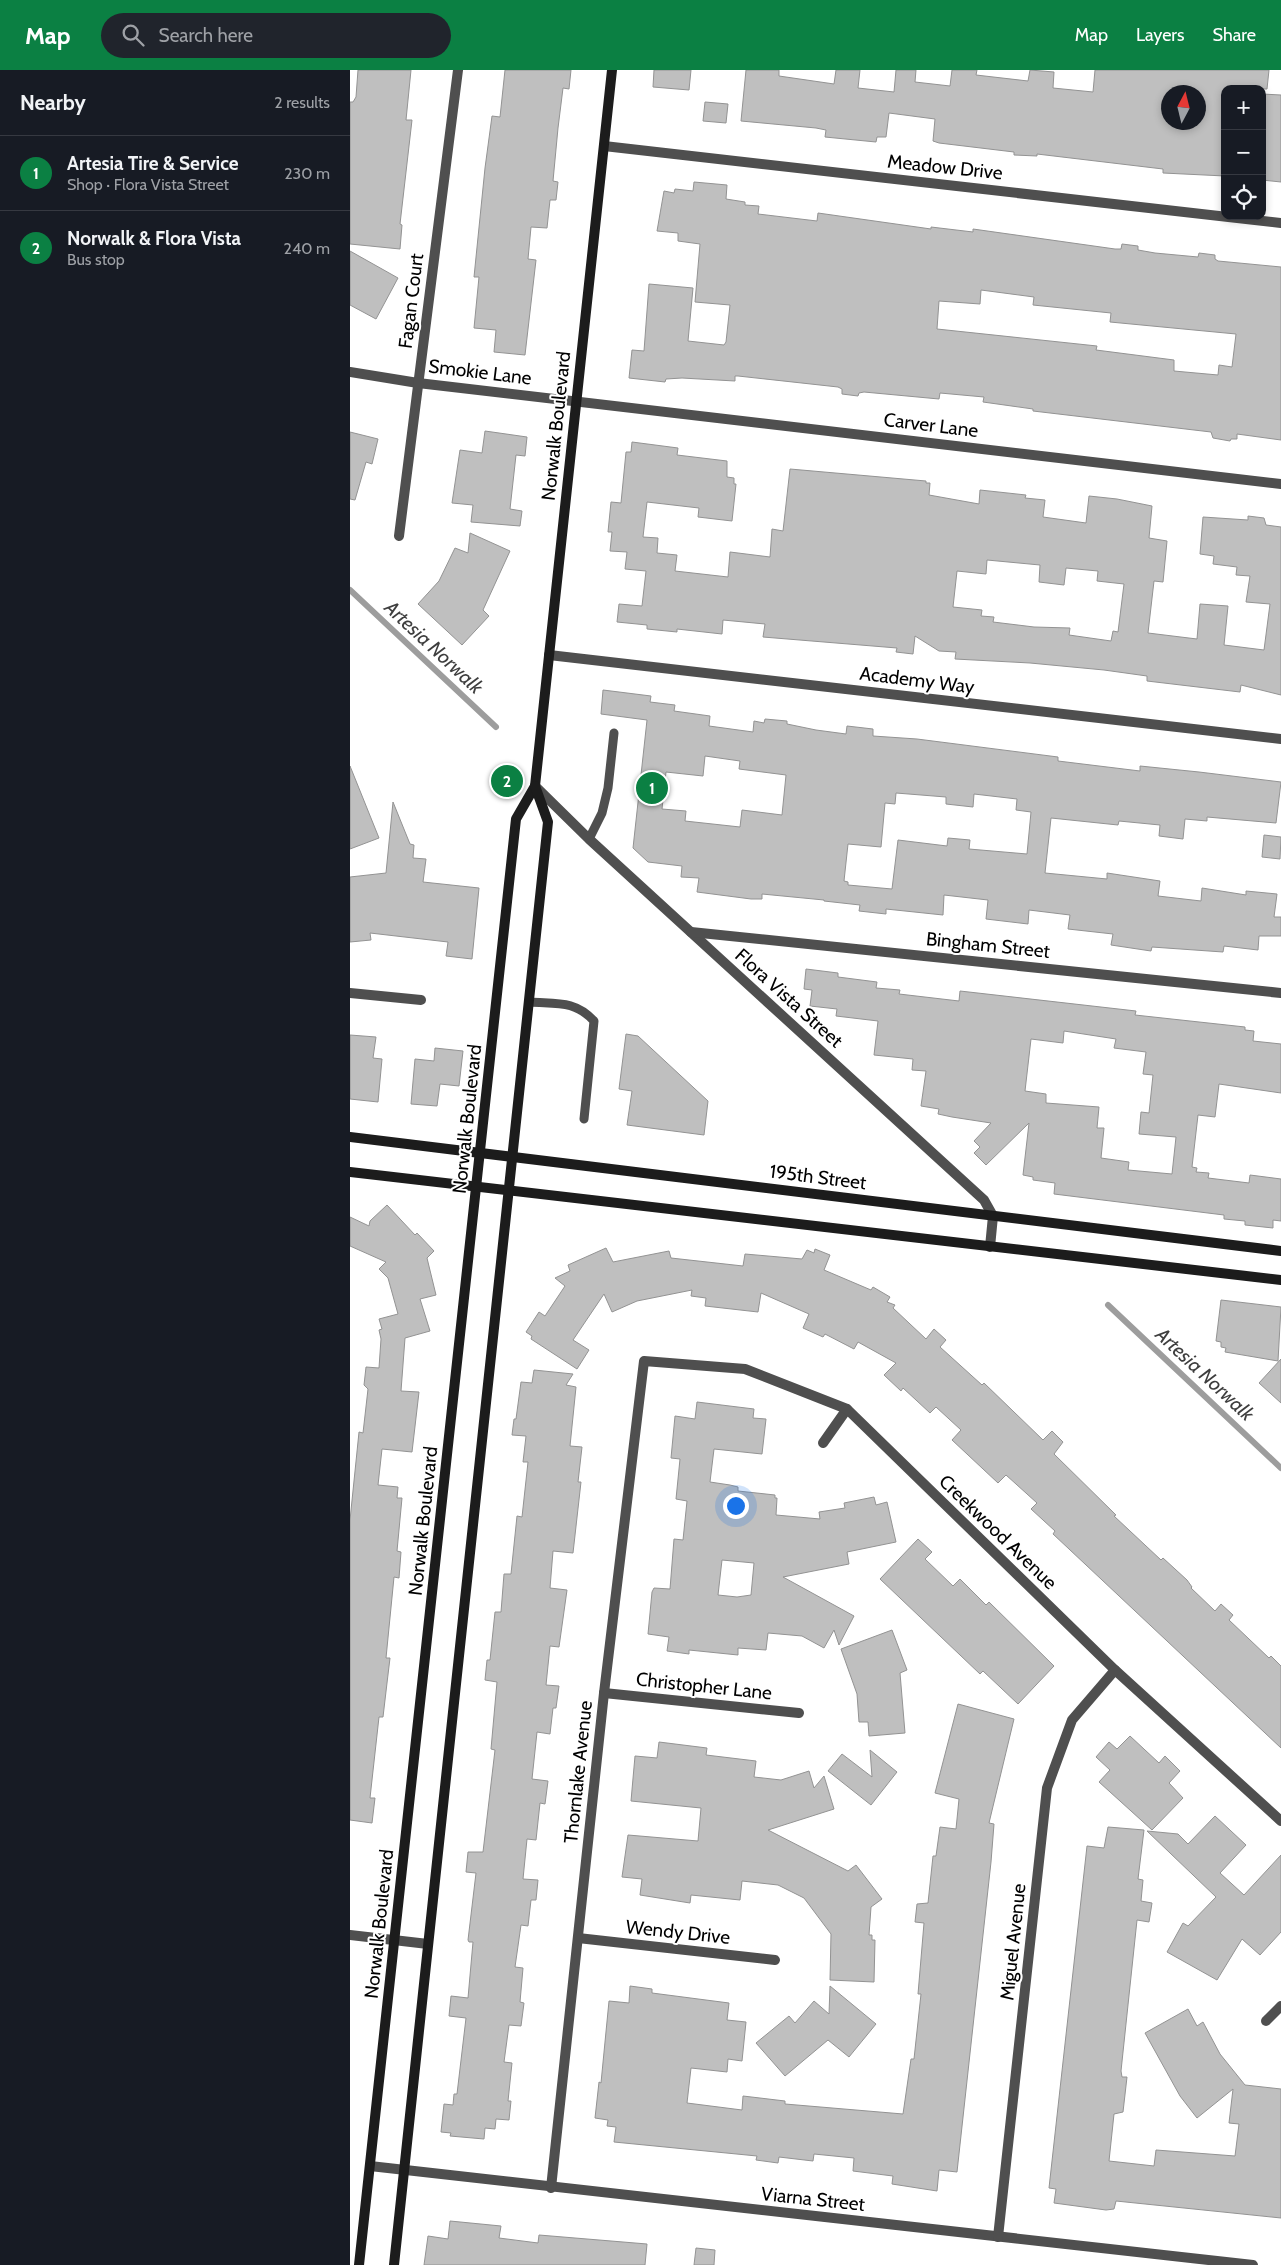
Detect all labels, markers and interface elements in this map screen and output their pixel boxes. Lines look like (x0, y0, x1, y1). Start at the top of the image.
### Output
search box (101, 13, 451, 58)
text: Map (25, 21, 71, 50)
icon: search (119, 21, 147, 49)
text: Search here (159, 24, 253, 47)
text: Map (1075, 24, 1108, 46)
text: Layers (1136, 24, 1185, 46)
text: Share (1213, 24, 1256, 46)
north arrow (1161, 85, 1206, 130)
map controls (1221, 85, 1266, 220)
button: + (1221, 85, 1266, 130)
text: Nearby (20, 90, 86, 115)
text: 2 results (274, 93, 330, 112)
button: − (1221, 130, 1266, 175)
street label: Meadow Drive (886, 150, 1004, 185)
text: Artesia Tire & Service (67, 152, 239, 175)
text: 1 (33, 164, 39, 183)
text: 230 m (284, 164, 330, 183)
text: Shop · Flora Vista Street (67, 175, 229, 194)
button: locate (1221, 175, 1266, 220)
text: Norwalk & Flora Vista (67, 227, 241, 250)
text: 2 (32, 239, 40, 258)
text: 240 m (284, 239, 330, 258)
text: Bus stop (67, 250, 125, 269)
street label: Fagan Court (394, 252, 428, 350)
street label: Norwalk Boulevard (537, 350, 575, 502)
street label: Smokie Lane (427, 354, 533, 390)
street label: Carver Lane (882, 408, 980, 442)
water label: Artesia Norwalk (379, 595, 489, 700)
street label: Academy Way (858, 662, 976, 698)
pin: 2 (491, 762, 523, 800)
pin: 1 (636, 769, 668, 807)
street label: Bingham Street (925, 927, 1052, 963)
street label: Flora Vista Street (730, 944, 848, 1053)
street label: Norwalk Boulevard (448, 1043, 486, 1195)
street label: 195th Street (768, 1160, 868, 1194)
water label: Artesia Norwalk (1150, 1322, 1260, 1427)
street label: Norwalk Boulevard (404, 1445, 442, 1597)
street label: Creekwood Avenue (934, 1470, 1062, 1594)
your location (723, 1493, 749, 1519)
street label: Christopher Lane (635, 1667, 773, 1705)
street label: Thornlake Avenue (559, 1699, 597, 1844)
street label: Norwalk Boulevard (360, 1848, 398, 2000)
street label: Miguel Avenue (995, 1882, 1031, 2002)
street label: Wendy Drive (625, 1915, 731, 1949)
street label: Viarna Street (760, 2182, 867, 2216)

